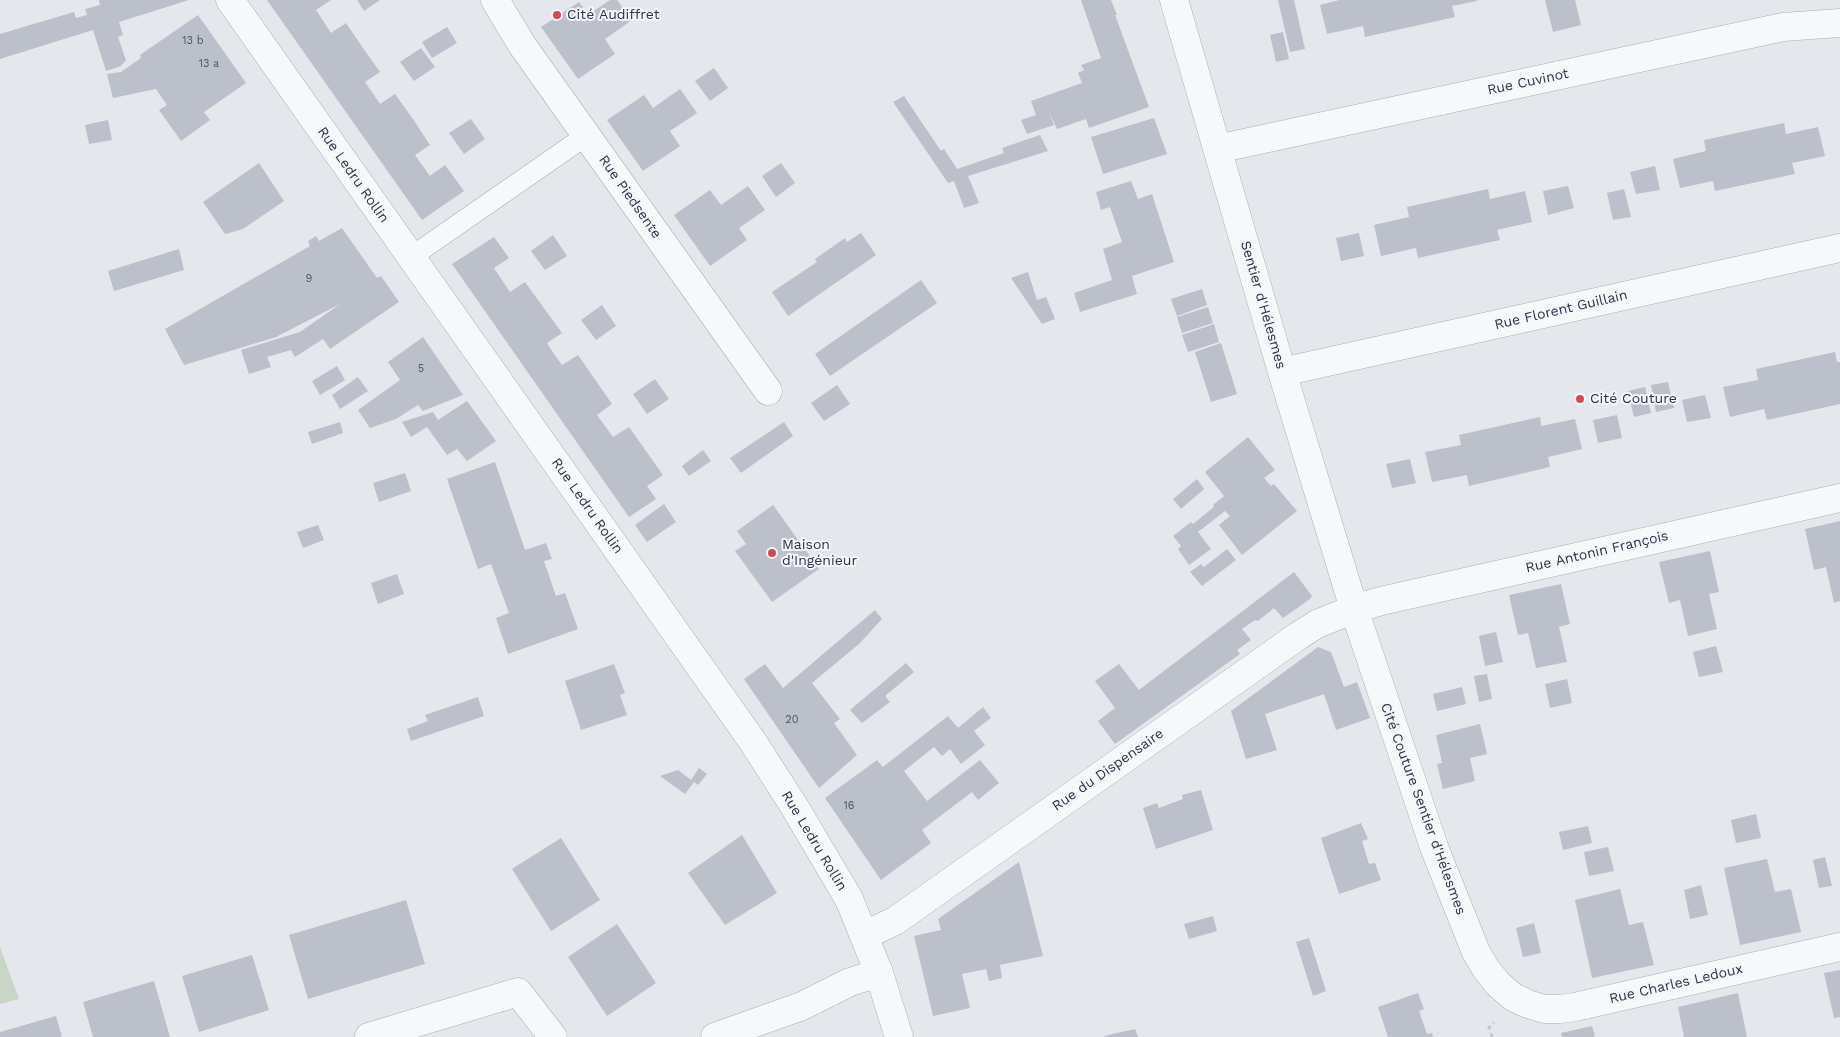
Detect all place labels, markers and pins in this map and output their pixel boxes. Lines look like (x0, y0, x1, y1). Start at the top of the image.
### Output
place label: Cité Audiffret (567, 7, 660, 23)
marker: Cité Audiffret (551, 9, 563, 21)
place label: Cité Couture (1590, 391, 1677, 407)
marker: Cité Couture (1574, 393, 1586, 405)
place label: Maison d'Ingénieur (782, 537, 857, 570)
marker: Maison d'Ingénieur (766, 547, 778, 559)

